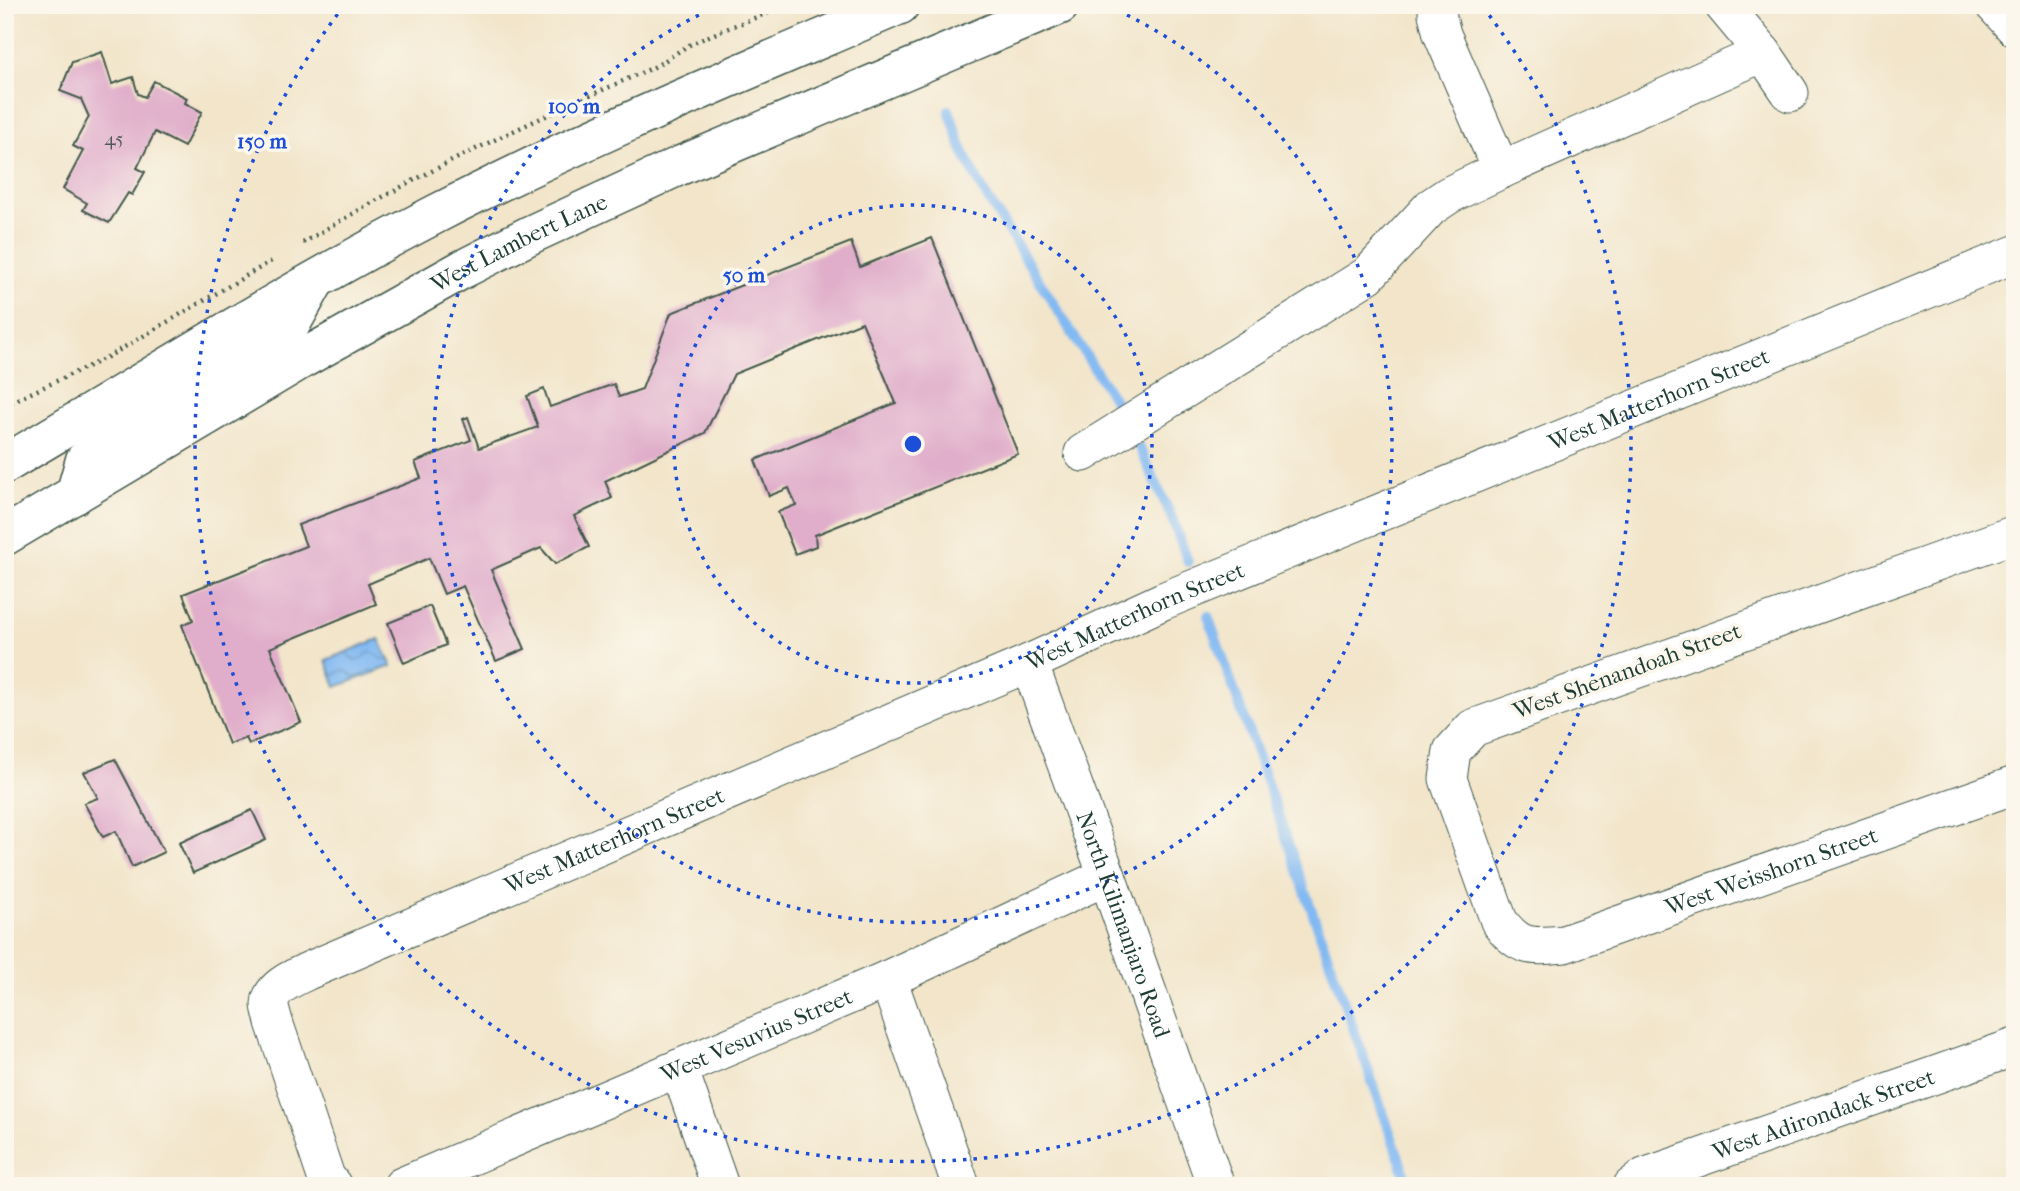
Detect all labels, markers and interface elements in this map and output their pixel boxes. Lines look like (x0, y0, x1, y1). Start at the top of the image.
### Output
text: 100 m (548, 94, 601, 118)
house number: 45 (105, 128, 123, 150)
text: 150 m (237, 129, 288, 153)
street label: West Lambert Lane (425, 188, 611, 298)
text: 50 m (723, 263, 766, 287)
street label: West Matterhorn Street (1543, 342, 1773, 457)
centre of rings (901, 432, 925, 456)
street label: West Matterhorn Street (1020, 556, 1248, 677)
street label: West Shenandoah Street (1508, 617, 1745, 725)
street label: West Matterhorn Street (499, 781, 728, 899)
street label: North Kilimanjaro Road (1071, 807, 1176, 1042)
street label: West Weisshorn Street (1661, 821, 1881, 921)
street label: West Vesuvius Street (655, 982, 856, 1088)
street label: West Adirondack Street (1708, 1063, 1938, 1166)

